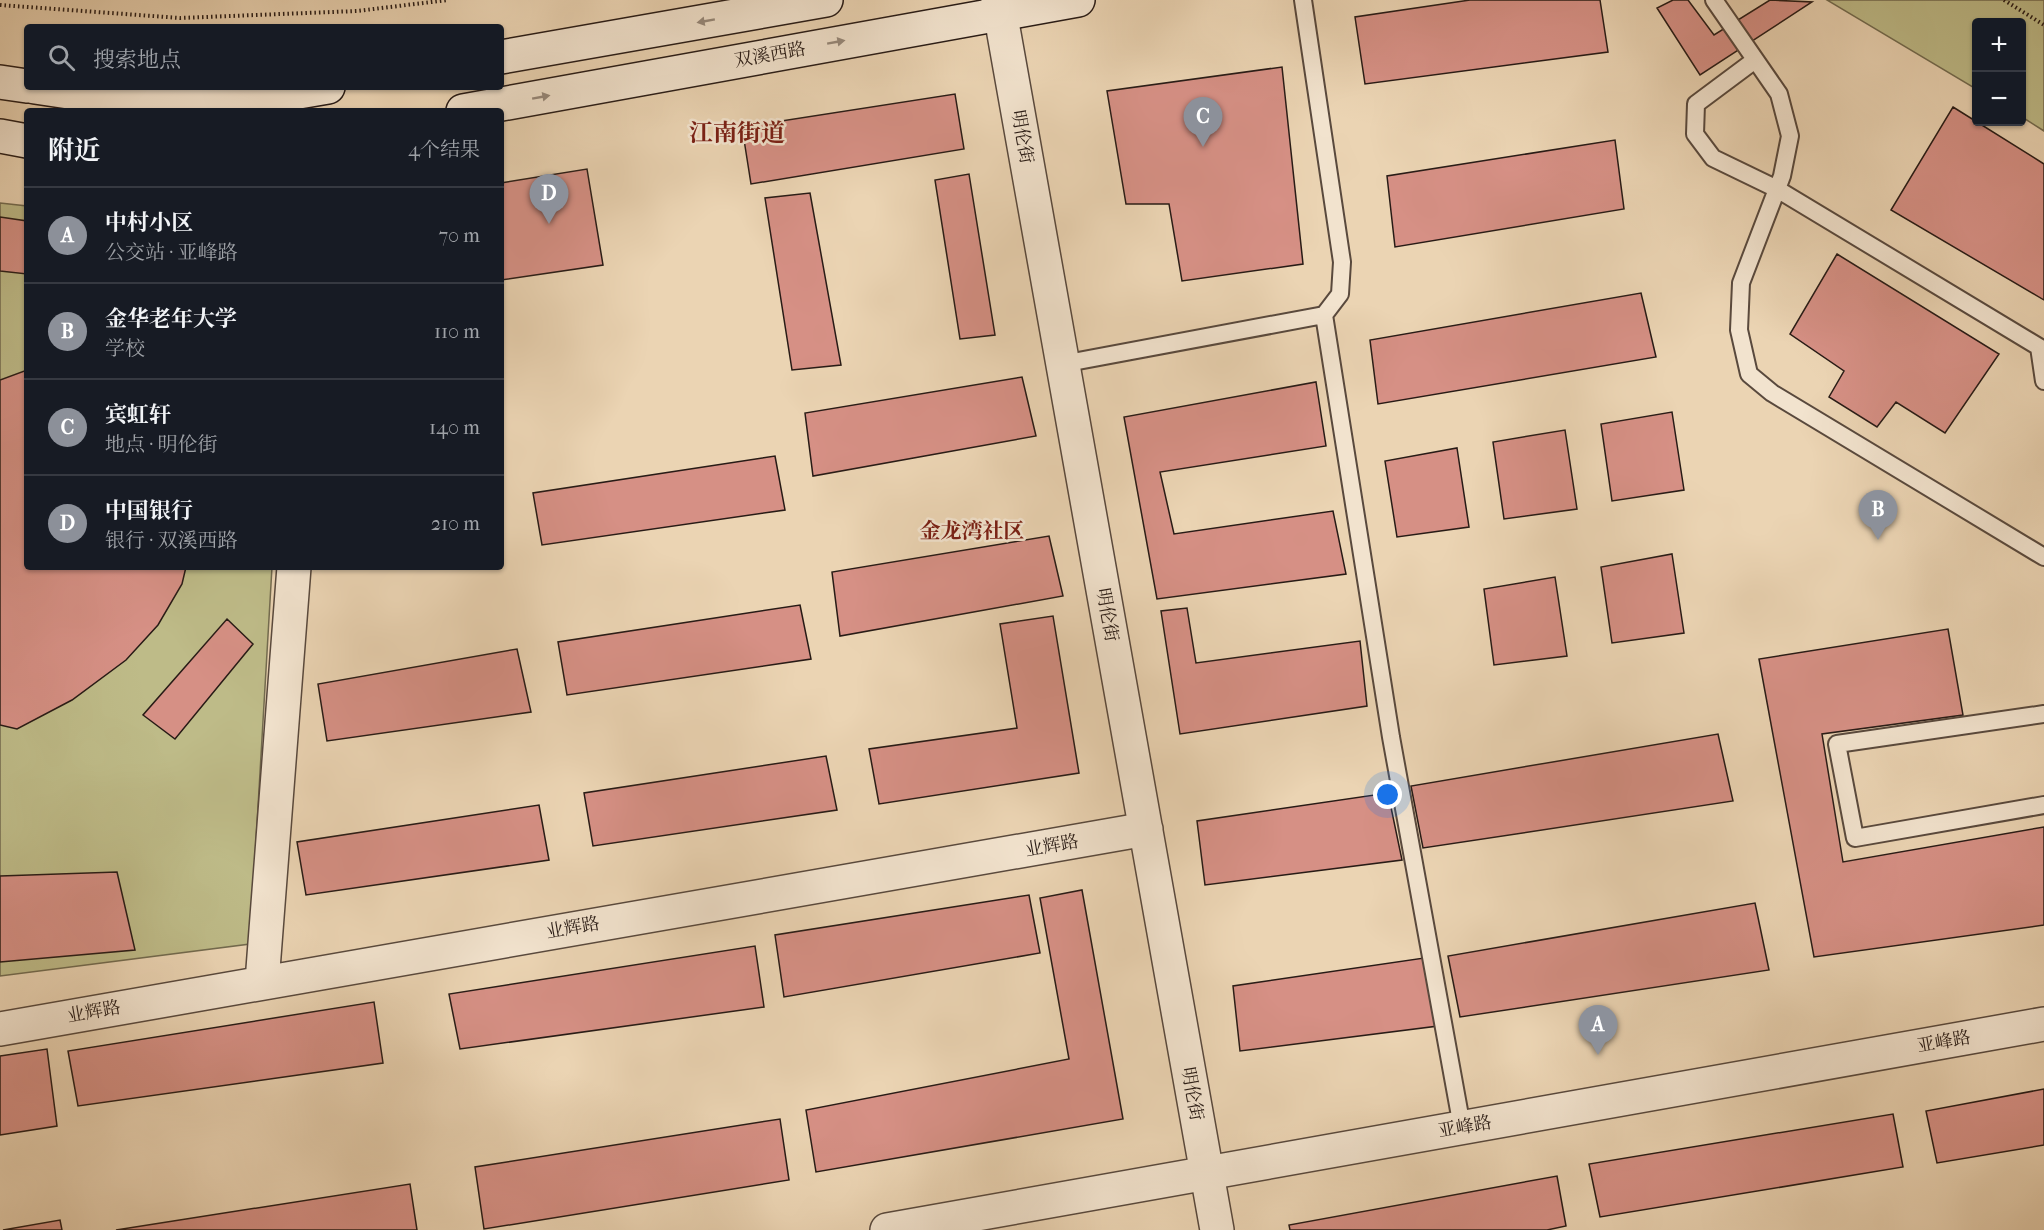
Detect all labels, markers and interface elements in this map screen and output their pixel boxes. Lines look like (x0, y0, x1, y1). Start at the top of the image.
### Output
one-way arrow (696, 17, 715, 26)
map controls (1972, 18, 2026, 126)
button: + (1972, 18, 2026, 72)
search box (24, 24, 504, 90)
one-way arrow (827, 37, 846, 46)
street label: 双溪西路 (733, 38, 807, 72)
icon: search (45, 41, 78, 74)
text: 搜索地点 (93, 47, 181, 73)
button: − (1972, 72, 2026, 126)
one-way arrow (532, 92, 551, 101)
pin: C (1184, 98, 1222, 147)
street label: 明伦街 (1007, 109, 1037, 165)
district label: 江南街道 (689, 119, 785, 147)
text: 附近 (48, 135, 100, 166)
text: 4个结果 (408, 138, 480, 161)
pin: D (530, 174, 568, 224)
text: 中村小区 (105, 210, 193, 236)
text: A (61, 224, 74, 247)
text: 70 m (438, 224, 480, 247)
text: 公交站 · 亚峰路 (105, 241, 238, 264)
text: 金华老年大学 (105, 306, 237, 332)
text: B (61, 320, 74, 343)
text: 110 m (434, 320, 480, 343)
text: 学校 (105, 337, 145, 360)
text: 宾虹轩 (105, 402, 171, 428)
text: C (61, 416, 74, 439)
text: 140 m (429, 416, 480, 439)
text: 地点 · 明伦街 (105, 433, 218, 456)
pin: B (1858, 490, 1898, 540)
text: 中国银行 (105, 498, 193, 524)
text: D (60, 512, 75, 535)
text: 210 m (431, 512, 480, 535)
district label: 金龙湾社区 (920, 519, 1025, 543)
text: 银行 · 双溪西路 (105, 529, 238, 552)
street label: 明伦街 (1092, 587, 1122, 643)
your location (1373, 780, 1402, 809)
street label: 业辉路 (1024, 831, 1080, 861)
street label: 业辉路 (545, 913, 601, 943)
street label: 业辉路 (66, 997, 122, 1027)
pin: A (1578, 1006, 1618, 1055)
street label: 亚峰路 (1916, 1027, 1972, 1057)
street label: 明伦街 (1177, 1066, 1207, 1122)
street label: 亚峰路 (1437, 1112, 1493, 1142)

